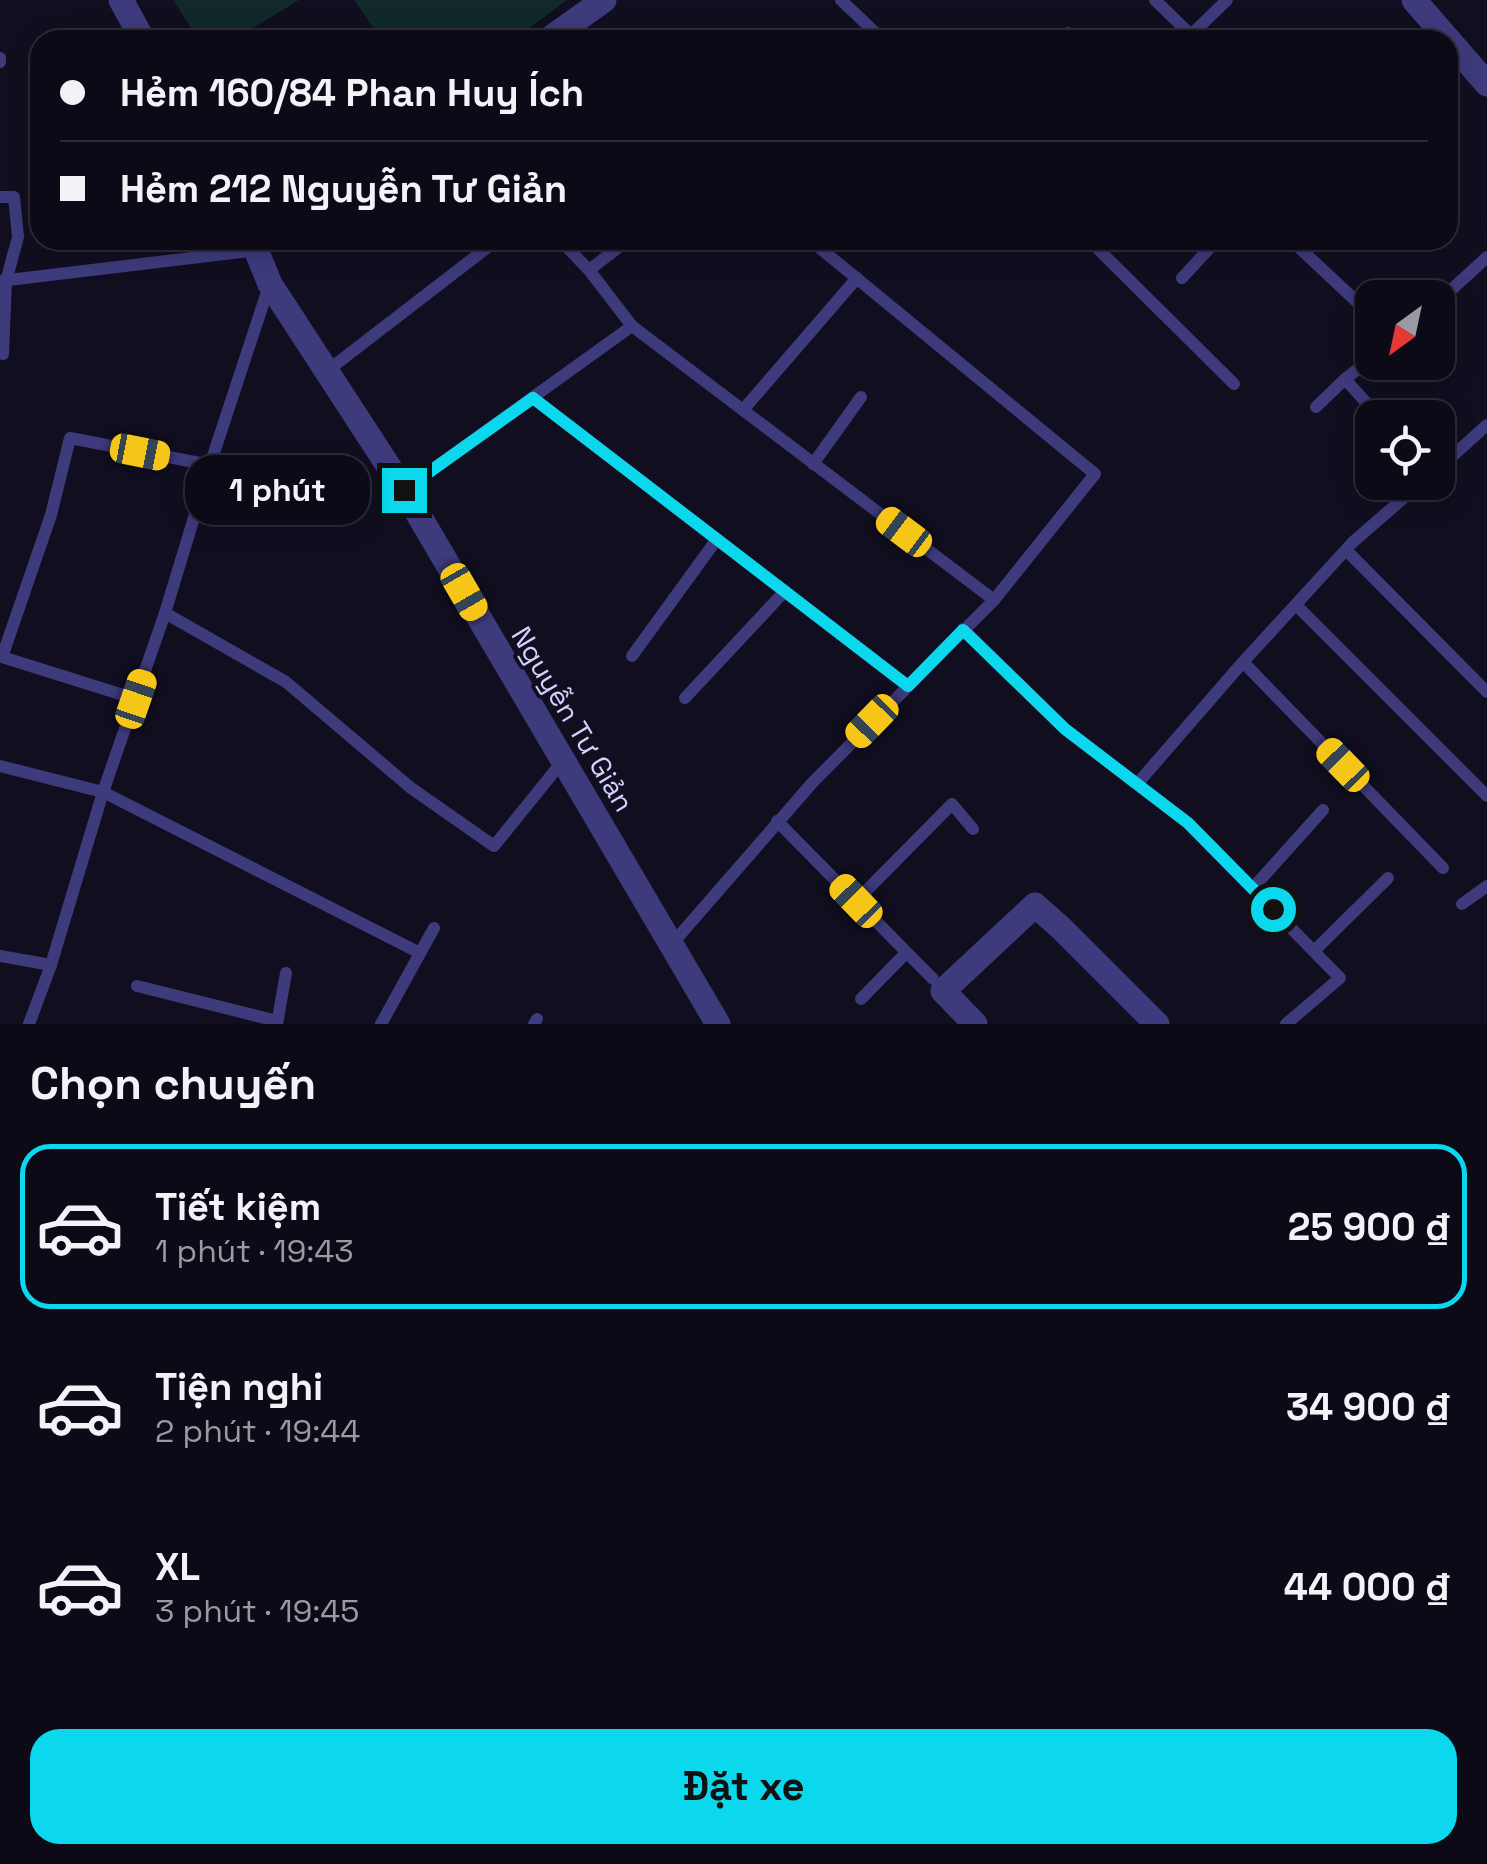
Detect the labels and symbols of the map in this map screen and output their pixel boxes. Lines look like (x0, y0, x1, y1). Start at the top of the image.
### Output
north arrow (1355, 280, 1455, 380)
car (108, 432, 172, 472)
callout: 1 phút (184, 455, 369, 525)
route end (382, 468, 427, 513)
car (871, 502, 937, 562)
car (436, 559, 492, 625)
street label: Nguyễn Tư Giản (504, 620, 642, 818)
car (112, 666, 160, 732)
car (840, 689, 904, 753)
car (1311, 733, 1375, 797)
car (824, 869, 888, 933)
route start (1251, 887, 1296, 932)

